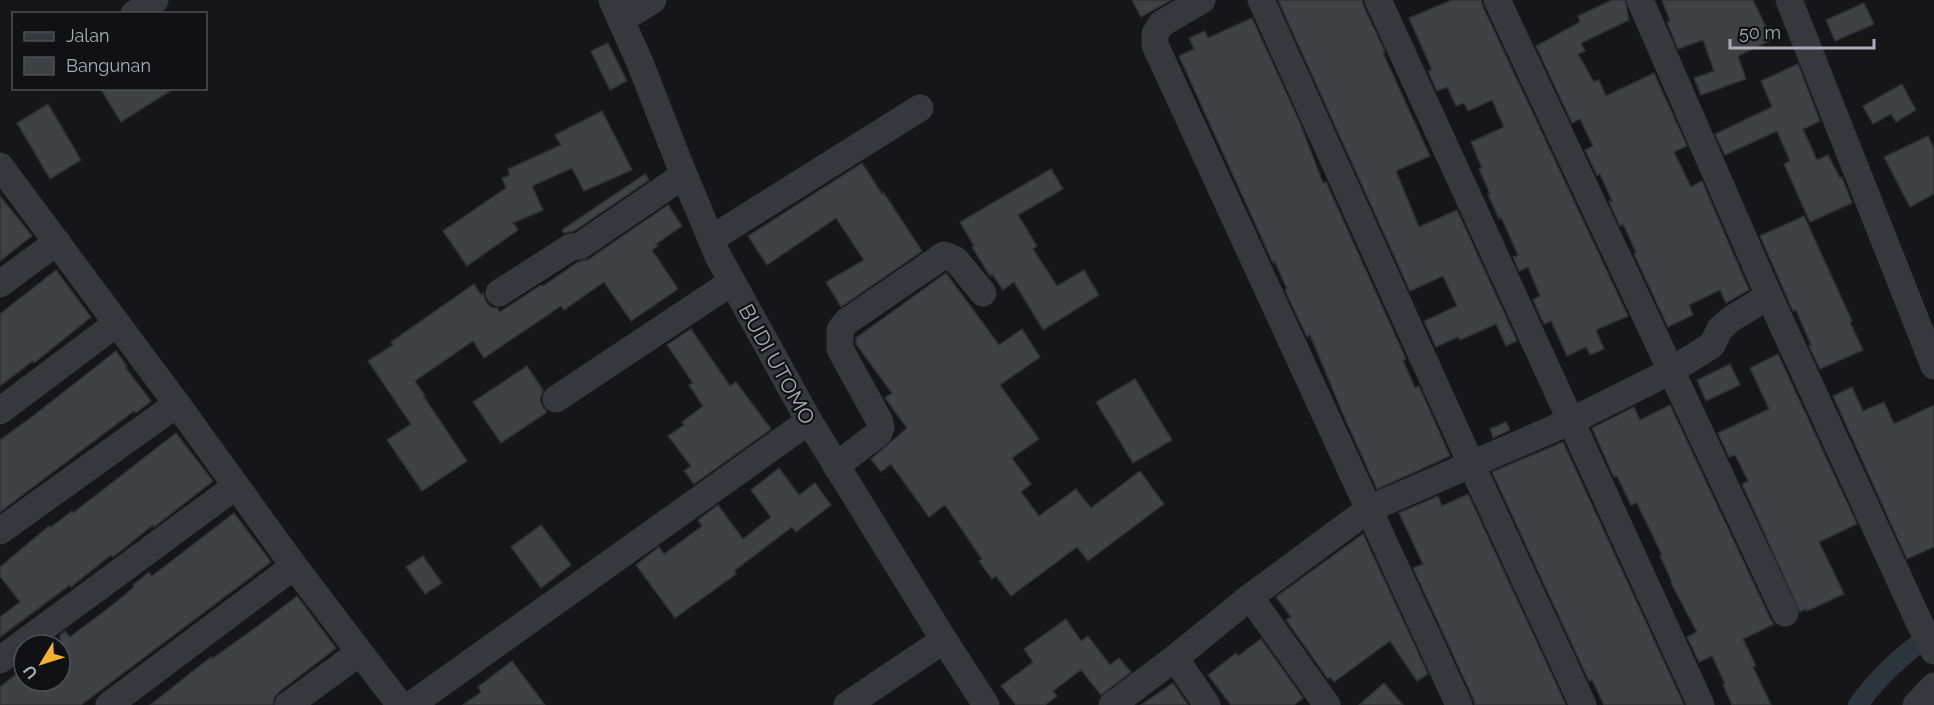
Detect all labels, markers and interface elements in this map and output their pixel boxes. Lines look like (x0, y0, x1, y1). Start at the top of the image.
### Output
legend (12, 12, 207, 90)
scale bar (1730, 12, 1874, 50)
text: 50 m (1739, 22, 1781, 43)
text: Jalan (66, 25, 110, 46)
text: Bangunan (66, 55, 151, 76)
street label: BUDI UTOMO (734, 300, 820, 428)
north arrow (12, 633, 72, 693)
text: U (19, 661, 42, 683)

